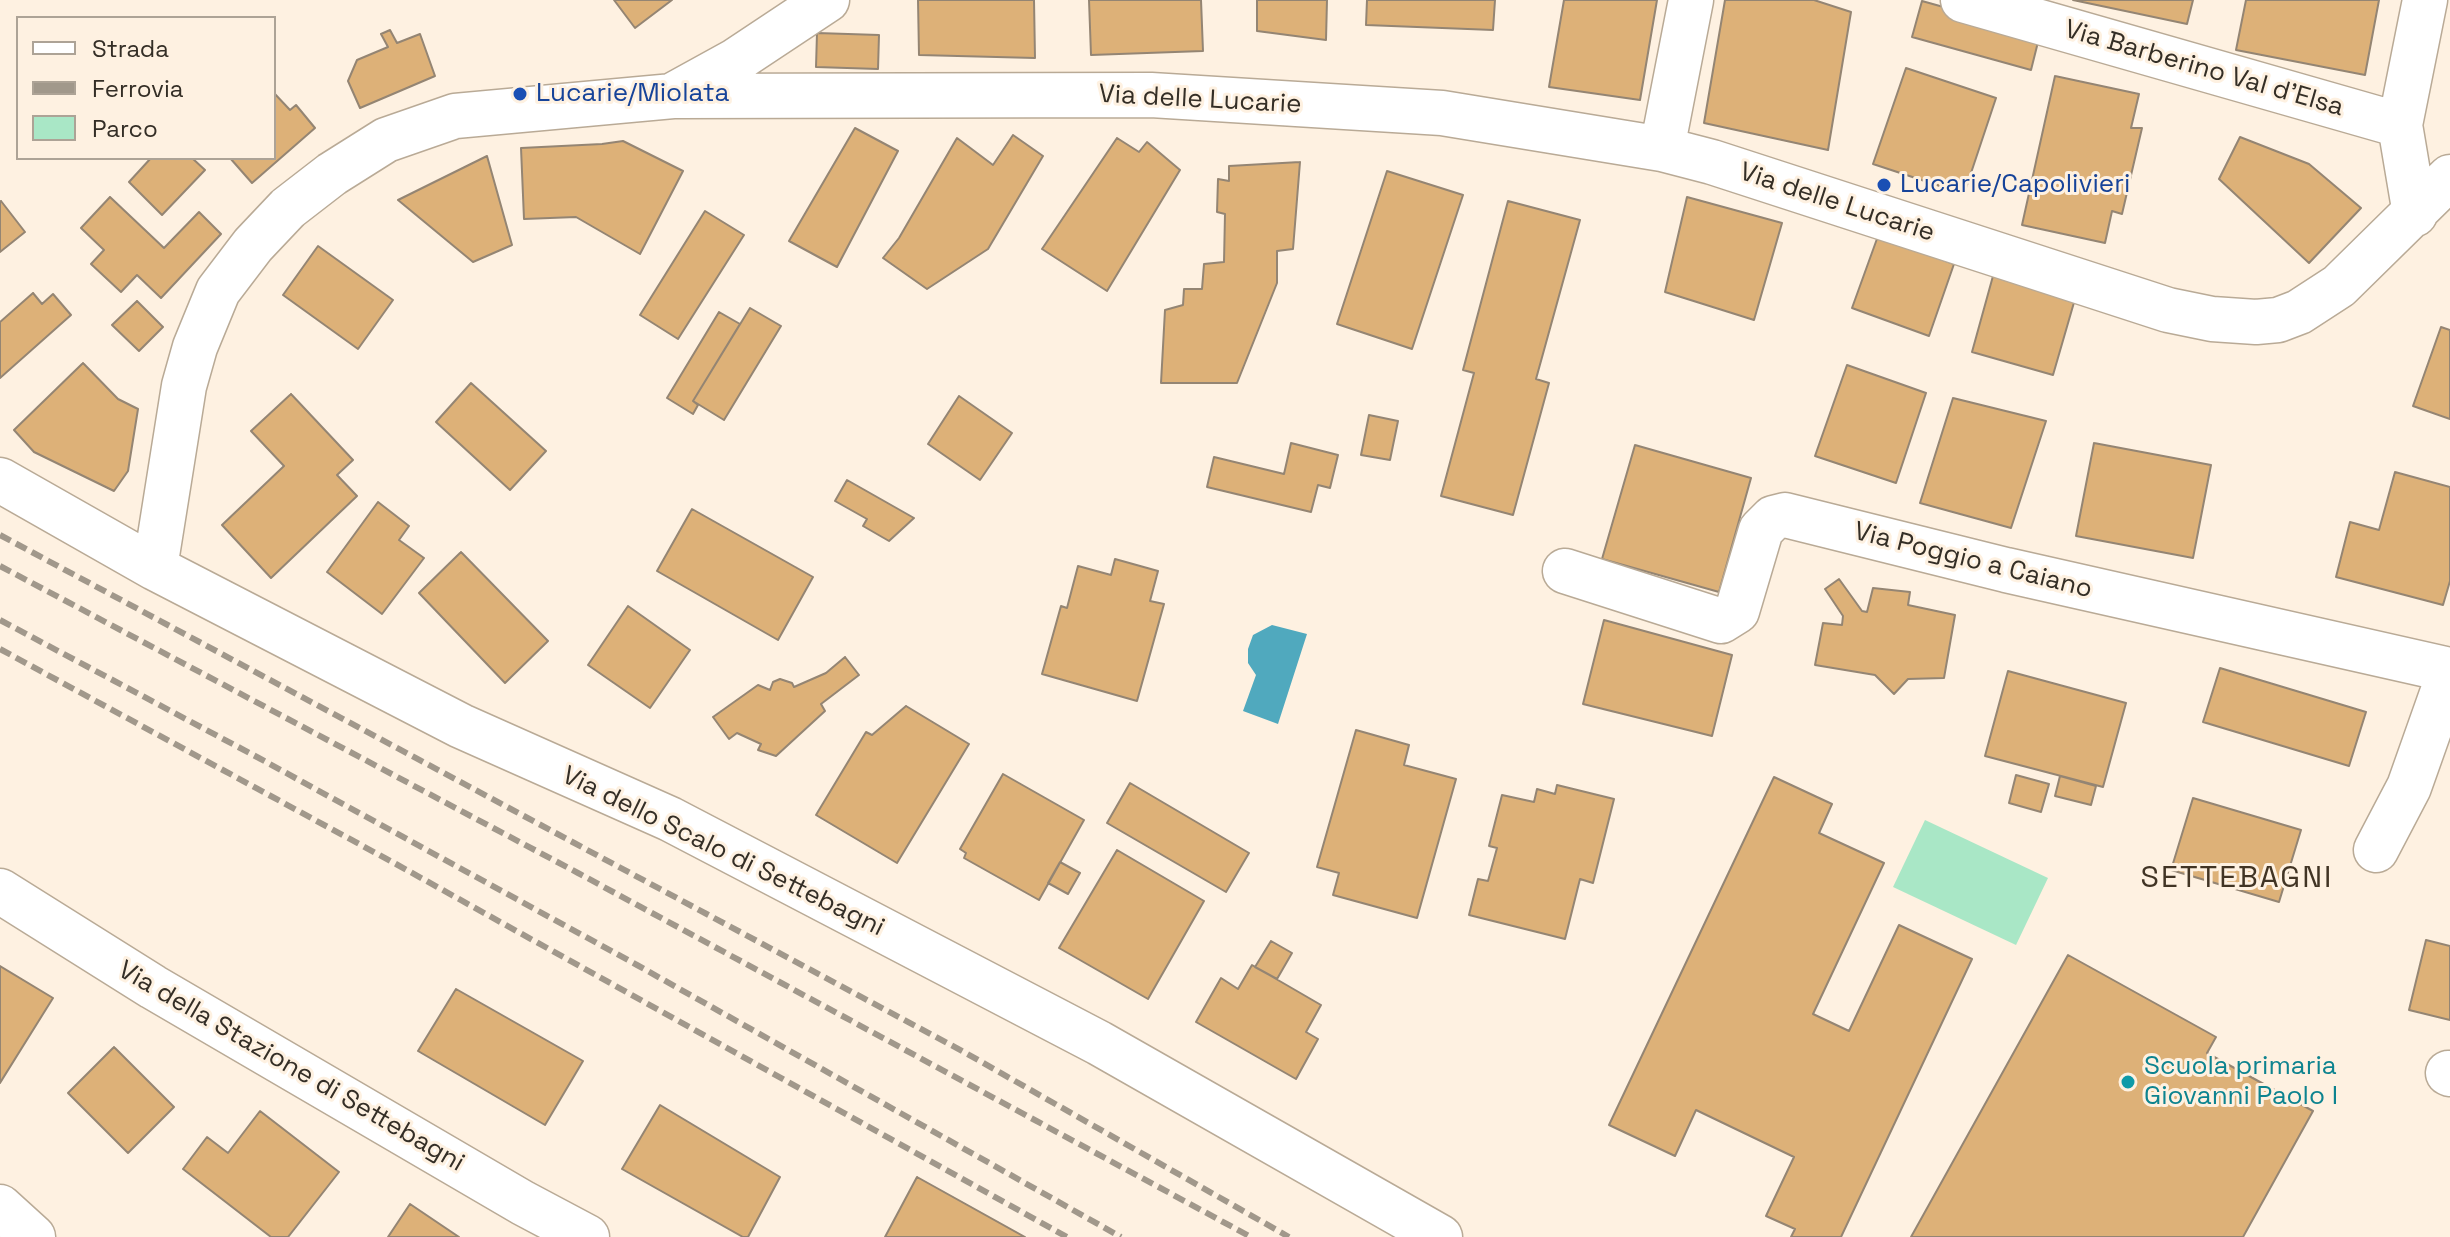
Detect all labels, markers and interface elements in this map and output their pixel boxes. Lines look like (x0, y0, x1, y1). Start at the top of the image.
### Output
street label: Via Barberino Val d'Elsa (2061, 14, 2347, 124)
legend (16, 16, 276, 160)
text: Strada (92, 33, 169, 64)
text: Ferrovia (92, 73, 184, 104)
place label: Lucarie/Miolata (536, 78, 729, 110)
street label: Via delle Lucarie (1098, 79, 1302, 121)
marker: Lucarie/Miolata (511, 85, 529, 103)
text: Parco (92, 113, 158, 144)
street label: Via delle Lucarie (1736, 157, 1938, 249)
place label: Lucarie/Capolivieri (1900, 169, 2130, 201)
marker: Lucarie/Capolivieri (1875, 176, 1893, 194)
street label: Via Poggio a Caiano (1851, 516, 2095, 606)
street label: Via dello Scalo di Settebagni (557, 760, 889, 944)
district label: SETTEBAGNI (2141, 861, 2333, 897)
street label: Via della Stazione di Settebagni (112, 955, 470, 1179)
place label: Scuola primaria Giovanni Paolo I (2144, 1051, 2338, 1112)
marker: Scuola primaria Giovanni Paolo I (2119, 1073, 2137, 1091)

